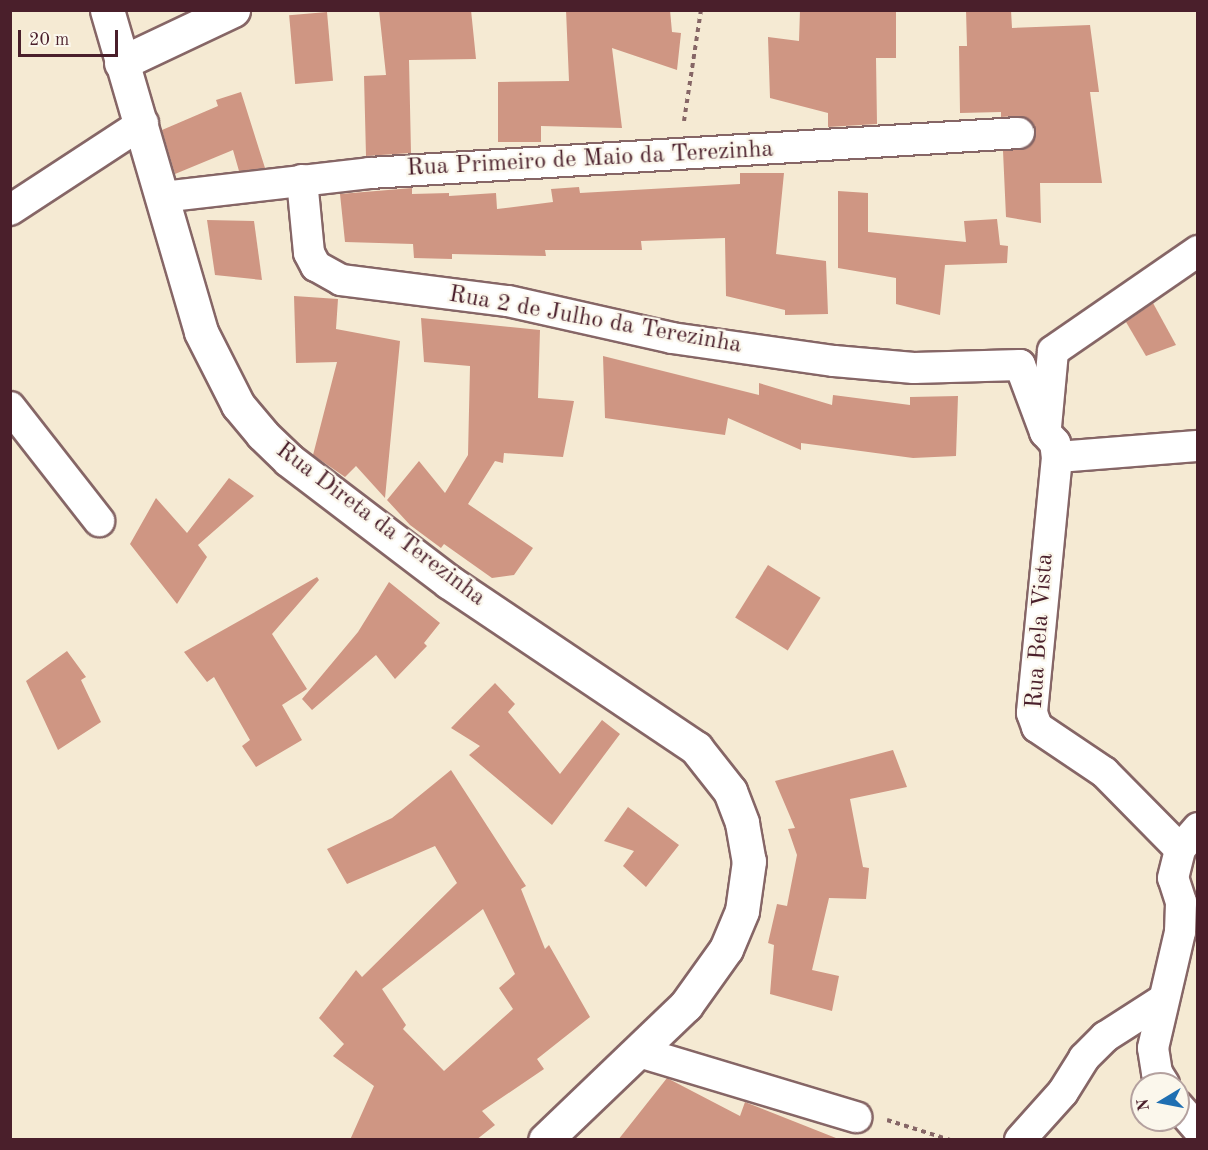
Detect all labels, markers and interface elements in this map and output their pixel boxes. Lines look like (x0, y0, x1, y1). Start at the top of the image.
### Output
scale bar (21, 18, 122, 56)
text: 20 m (29, 31, 69, 49)
street label: Rua Primeiro de Maio da Terezinha (406, 136, 774, 184)
street label: Rua 2 de Julho da Terezinha (446, 281, 744, 361)
street label: Rua Direta da Terezinha (269, 437, 491, 613)
street label: Rua Bela Vista (1021, 552, 1061, 710)
north arrow (1130, 1072, 1190, 1132)
text: N (1135, 1097, 1153, 1112)

